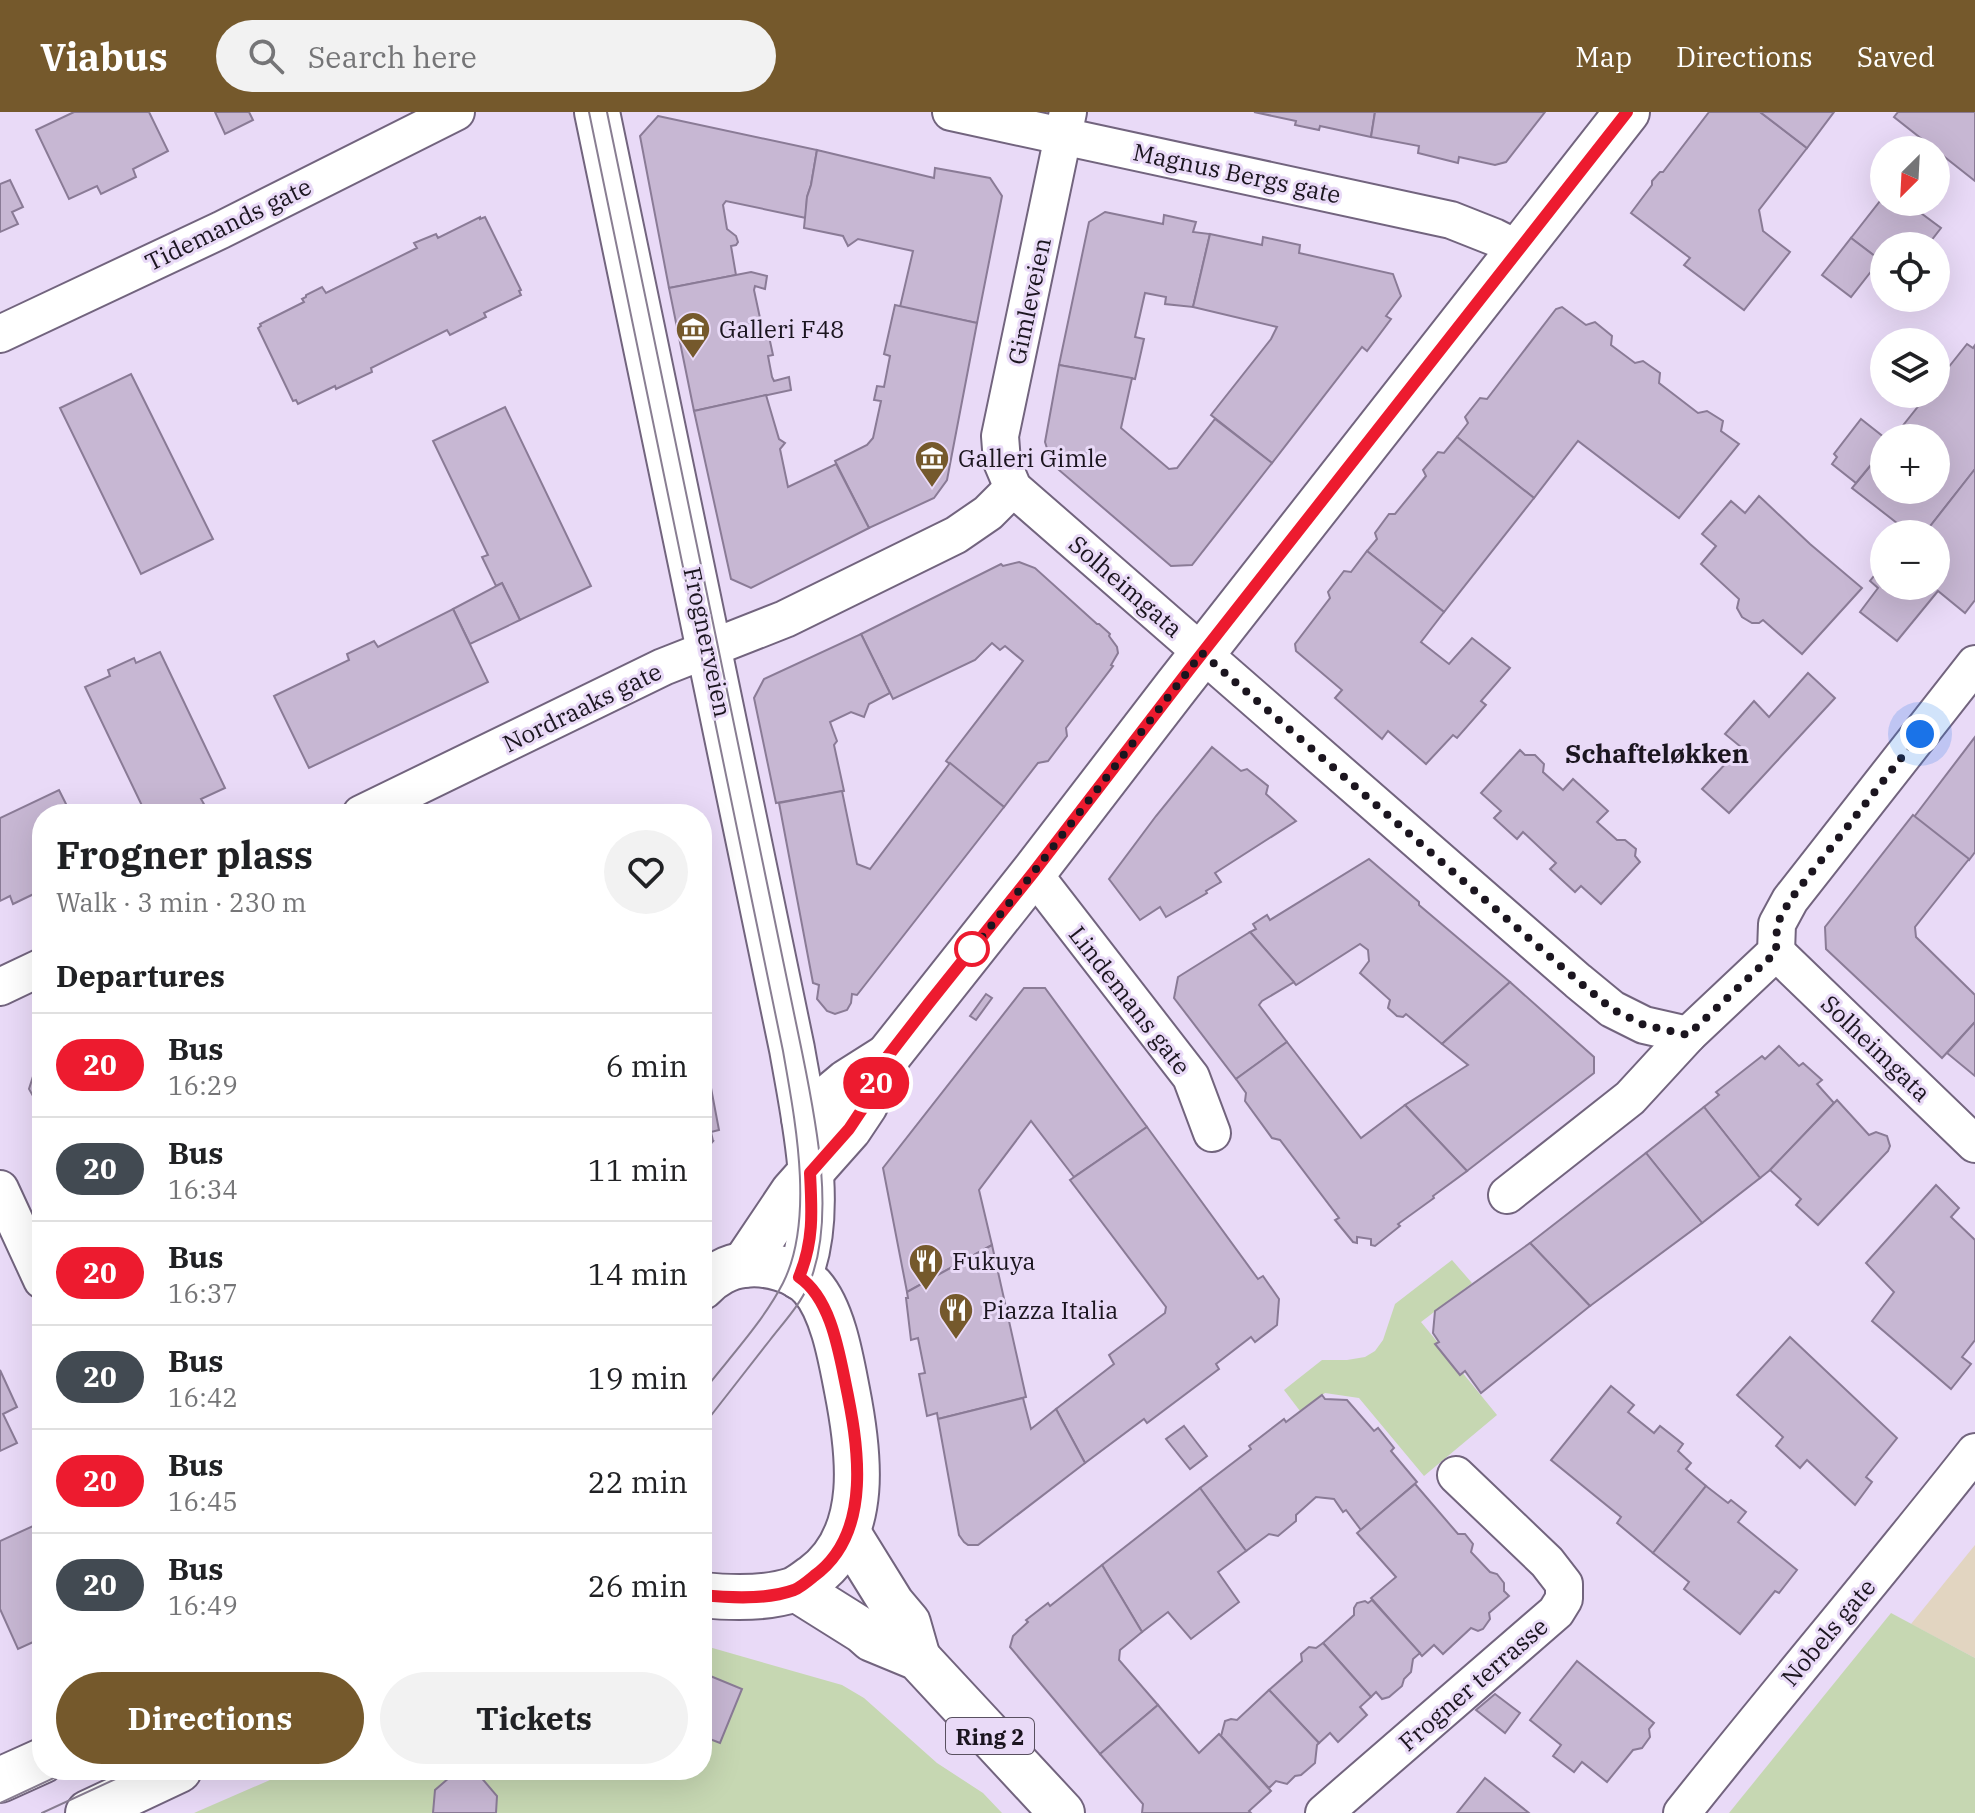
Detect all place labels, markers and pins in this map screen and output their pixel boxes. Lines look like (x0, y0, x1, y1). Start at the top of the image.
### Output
museum icon: Galleri F48 (674, 310, 712, 360)
place label: Galleri F48 (719, 313, 845, 345)
museum icon: Galleri Gimle (913, 439, 951, 489)
place label: Galleri Gimle (958, 442, 1107, 474)
unlabelled marker (955, 932, 989, 966)
restaurant icon: Fukuya (907, 1242, 945, 1292)
place label: Fukuya (952, 1245, 1036, 1277)
restaurant icon: Piazza Italia (937, 1291, 975, 1341)
place label: Piazza Italia (982, 1294, 1118, 1326)

